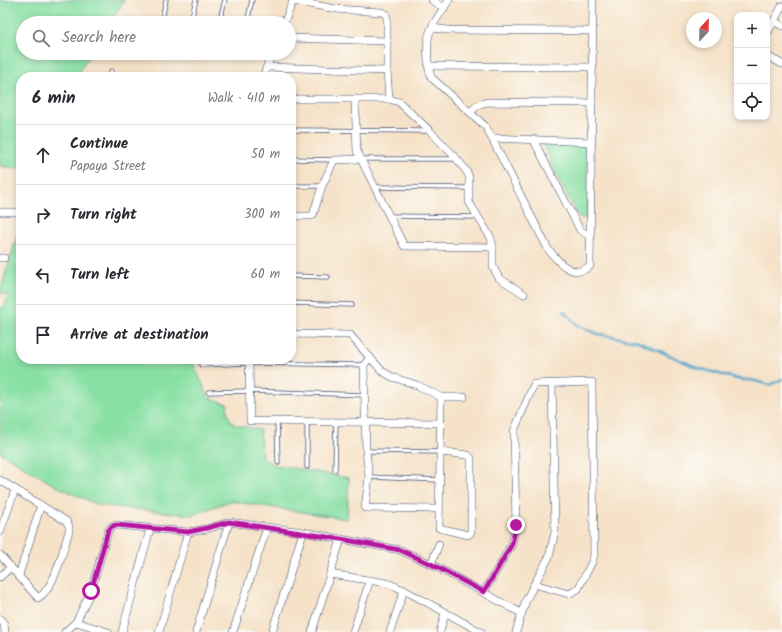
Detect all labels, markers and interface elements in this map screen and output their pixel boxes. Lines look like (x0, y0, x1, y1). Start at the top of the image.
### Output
north arrow (686, 12, 722, 48)
map controls (734, 12, 770, 120)
button: + (734, 12, 770, 48)
search box (16, 16, 296, 60)
text: Search here (62, 26, 136, 50)
icon: search (30, 27, 52, 49)
button: − (734, 48, 770, 84)
button: locate (734, 84, 770, 120)
text: 6 min (32, 85, 76, 112)
text: Walk · 410 m (208, 88, 280, 109)
text: Continue (70, 132, 128, 156)
icon: ahead (32, 144, 54, 166)
text: 50 m (251, 144, 280, 165)
text: Papaya Street (70, 156, 146, 177)
text: Turn right (70, 203, 137, 227)
icon: right (32, 204, 54, 226)
text: 300 m (244, 204, 280, 225)
text: Turn left (70, 263, 130, 287)
icon: left (32, 264, 54, 286)
text: 60 m (251, 264, 280, 285)
text: Arrive at destination (70, 323, 209, 347)
icon: arrive (32, 324, 54, 346)
route end (507, 516, 525, 534)
route start (82, 582, 100, 600)

